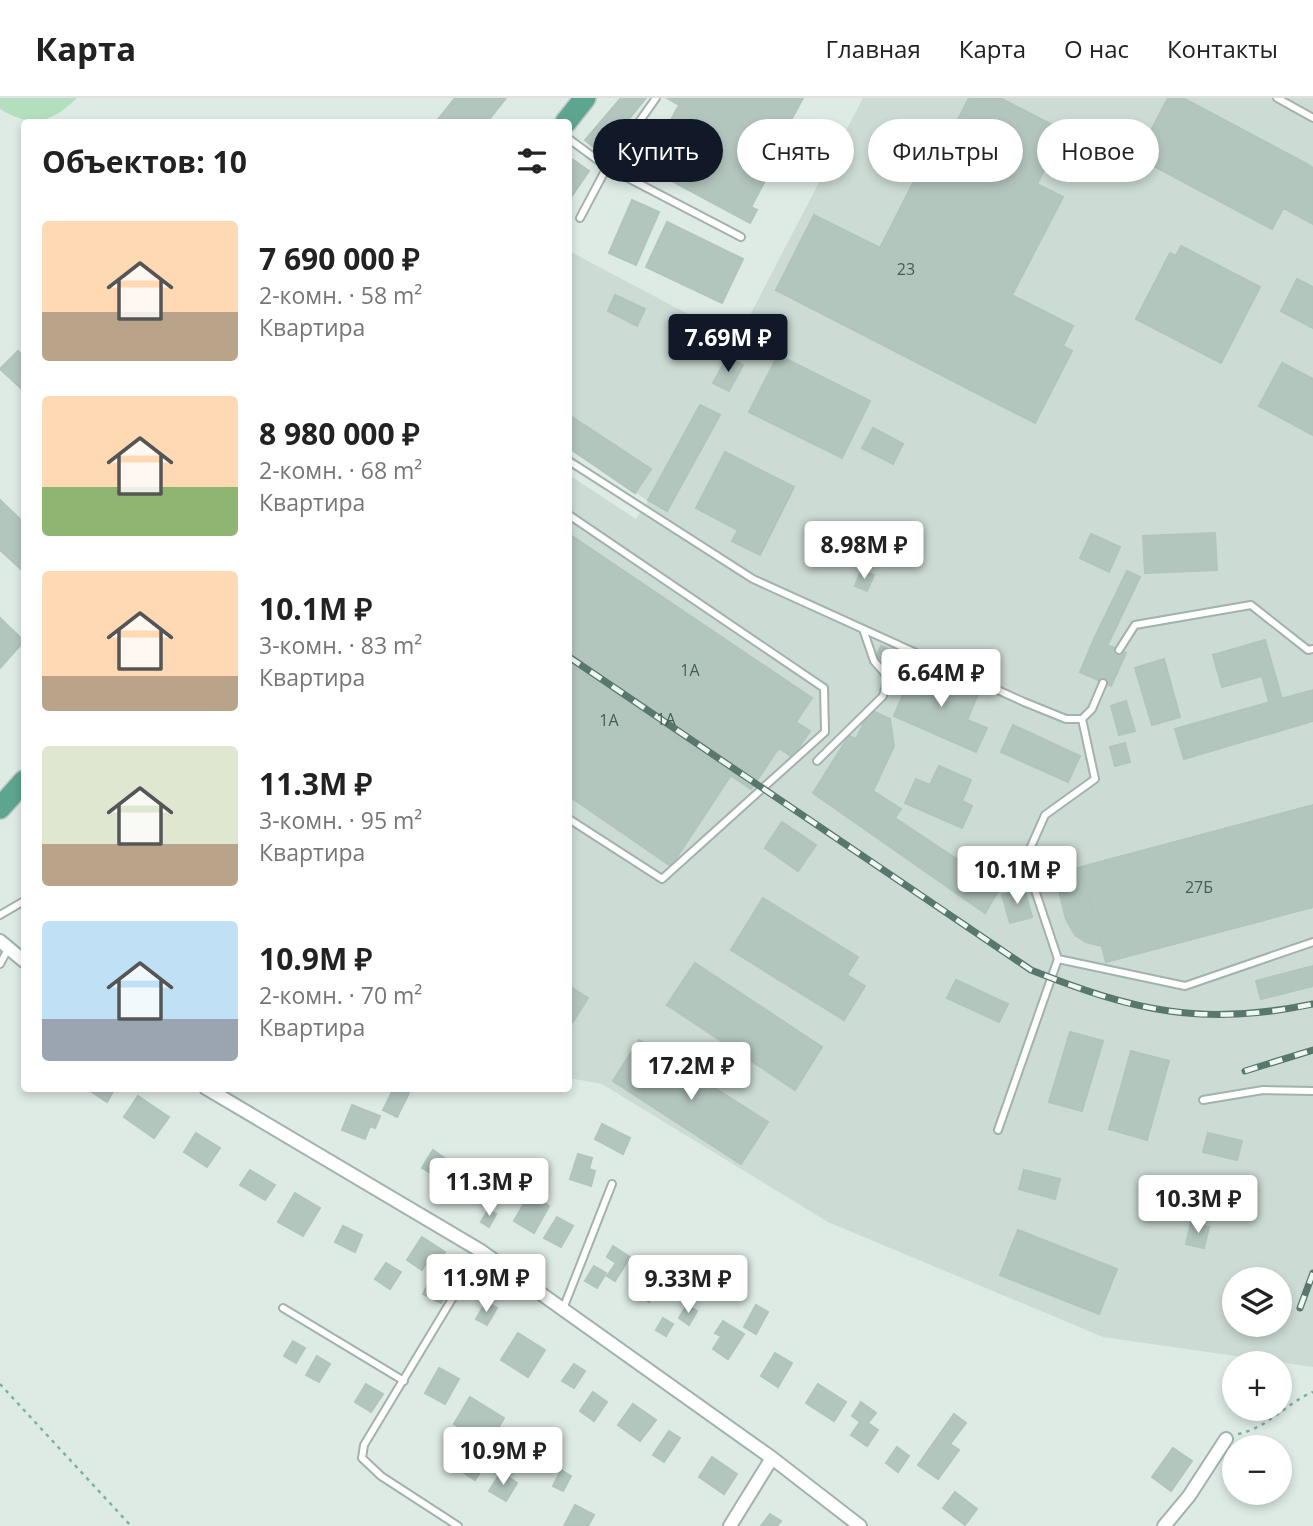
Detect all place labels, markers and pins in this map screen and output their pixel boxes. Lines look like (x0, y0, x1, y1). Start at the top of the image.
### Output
pin: 7.69M ₽ (663, 314, 793, 374)
pin: 8.98M ₽ (799, 522, 929, 581)
pin: 6.64M ₽ (876, 650, 1006, 709)
pin: 10.1M ₽ (952, 846, 1082, 906)
pin: 17.2M ₽ (626, 1042, 756, 1102)
pin: 11.3M ₽ (424, 1158, 554, 1218)
pin: 10.3M ₽ (1133, 1176, 1263, 1235)
pin: 11.9M ₽ (421, 1254, 551, 1314)
pin: 9.33M ₽ (623, 1256, 753, 1315)
pin: 10.9M ₽ (438, 1428, 568, 1487)

